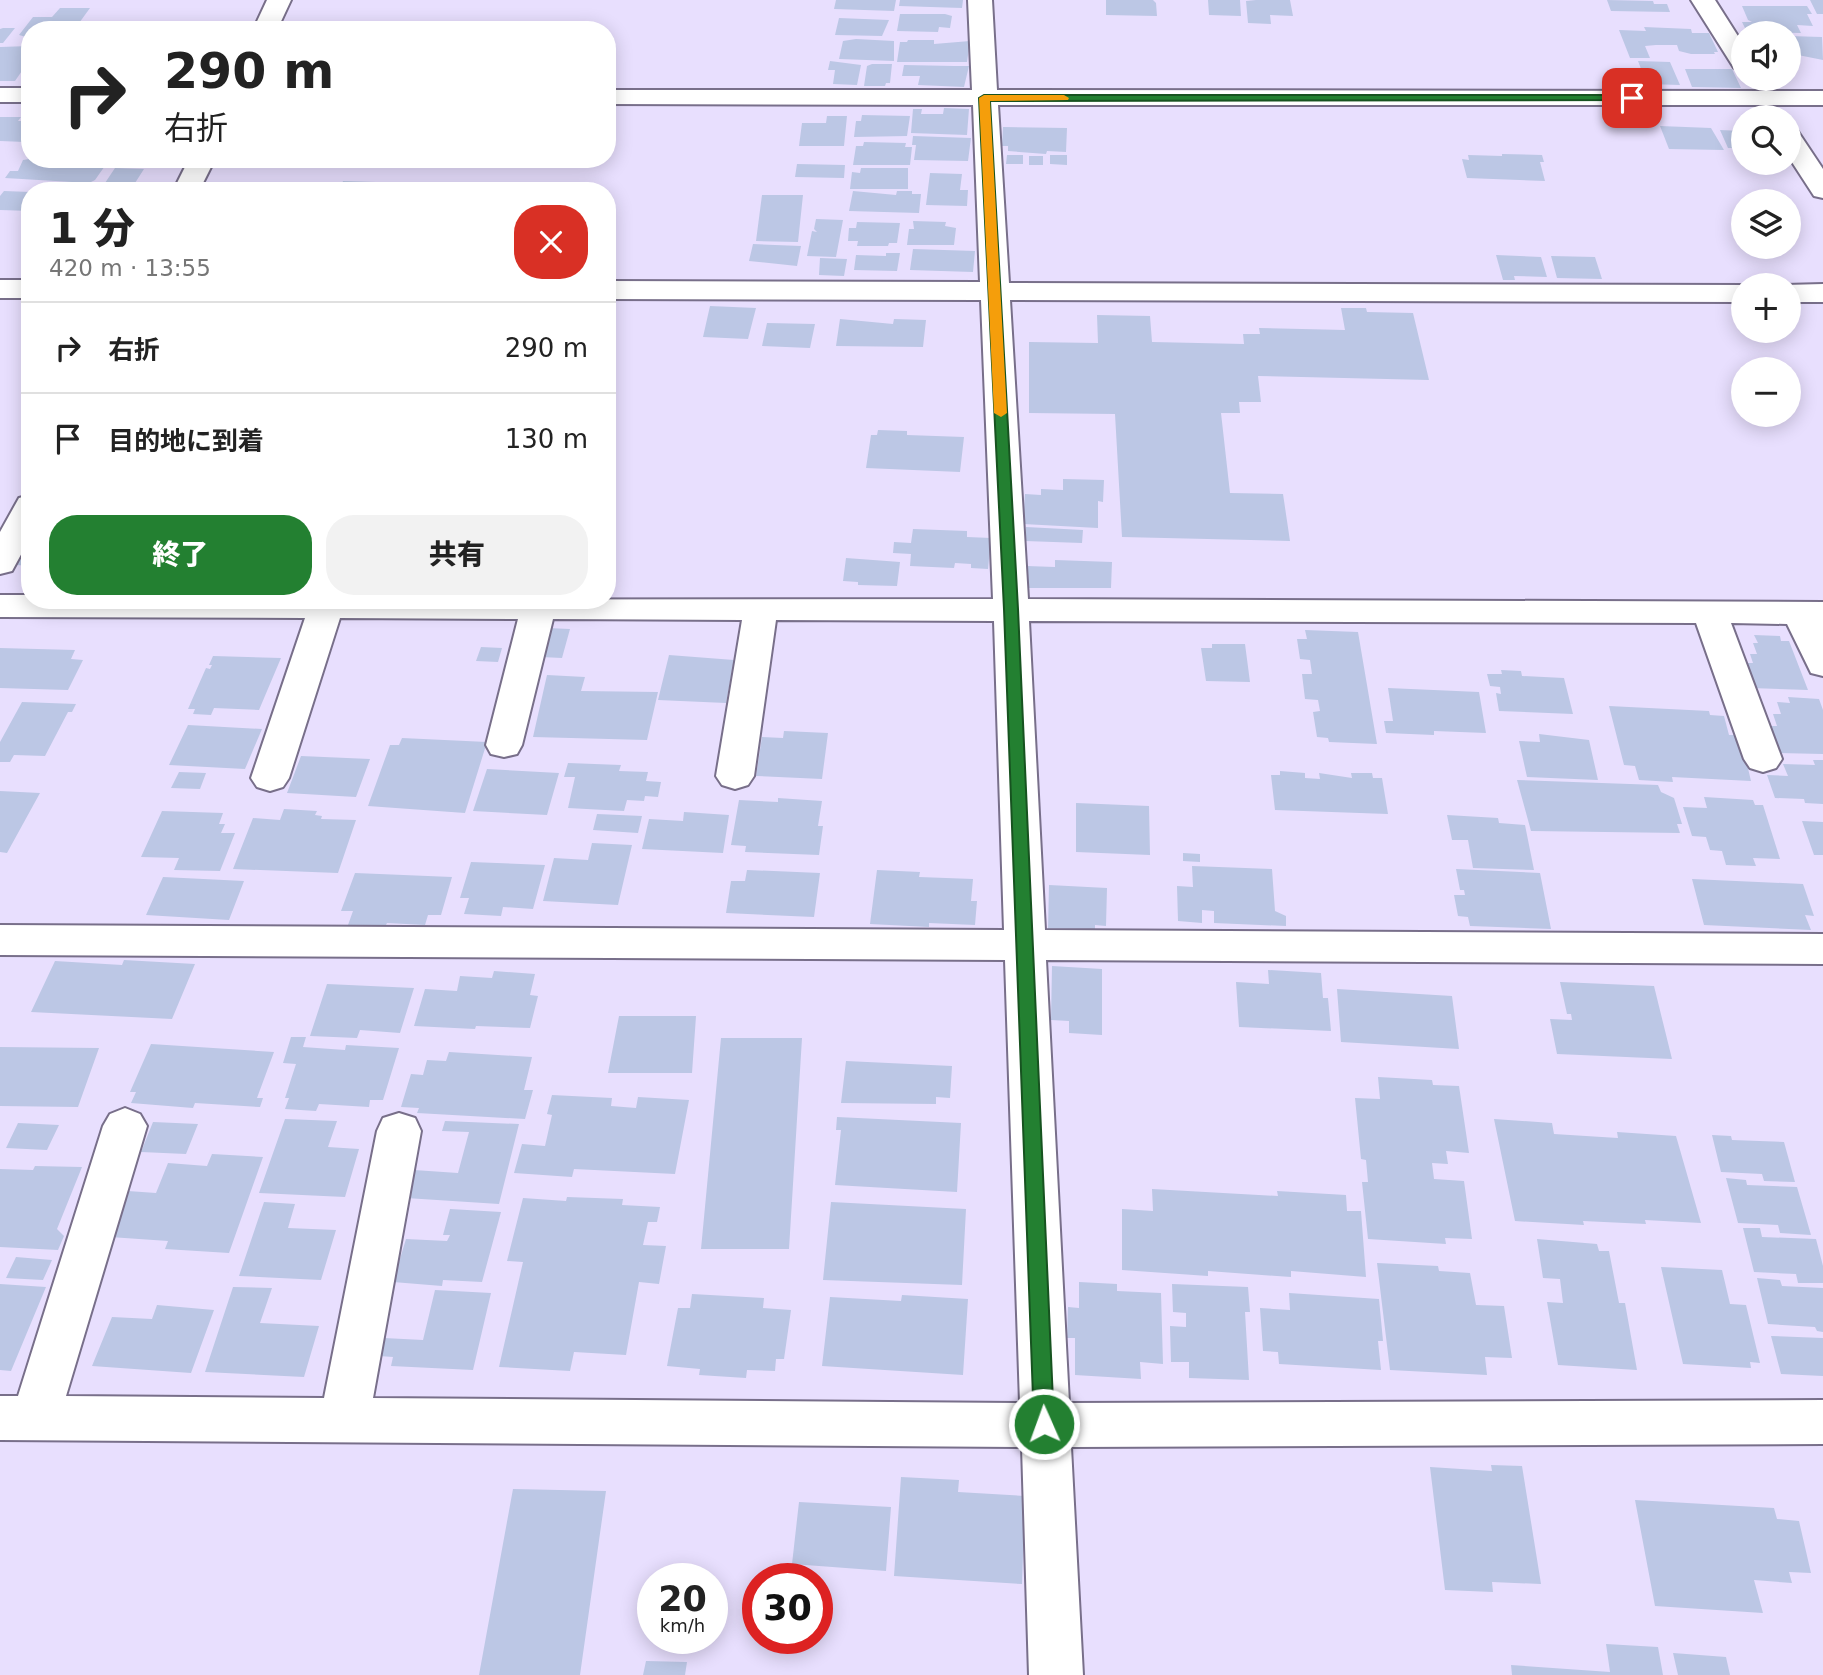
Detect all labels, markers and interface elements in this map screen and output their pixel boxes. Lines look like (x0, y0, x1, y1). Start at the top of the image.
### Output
map controls (1731, 21, 1801, 427)
button: sound (1731, 21, 1801, 91)
text: 290 m (164, 43, 334, 100)
icon: right (49, 49, 140, 140)
pin (1602, 68, 1662, 128)
icon: arrive (1613, 79, 1651, 117)
button: search (1731, 105, 1801, 175)
text: 右折 (164, 109, 228, 147)
button: layers (1731, 189, 1801, 259)
text: 1 分 (49, 204, 135, 253)
button: close (514, 205, 588, 279)
text: 420 m · 13:55 (49, 255, 211, 281)
button: + (1731, 273, 1801, 343)
icon: right (49, 329, 87, 367)
text: 290 m (505, 333, 588, 363)
text: 右折 (108, 335, 160, 365)
button: − (1731, 357, 1801, 427)
icon: arrive (49, 420, 87, 458)
text: 130 m (505, 424, 588, 454)
text: 目的地に到着 (108, 426, 264, 456)
button: 終了 (49, 515, 312, 595)
button: 共有 (326, 515, 588, 595)
position arrow (1007, 1387, 1081, 1461)
speed limit sign: 30 (742, 1563, 833, 1654)
text: 20 (658, 1579, 707, 1619)
text: km/h (660, 1615, 705, 1636)

